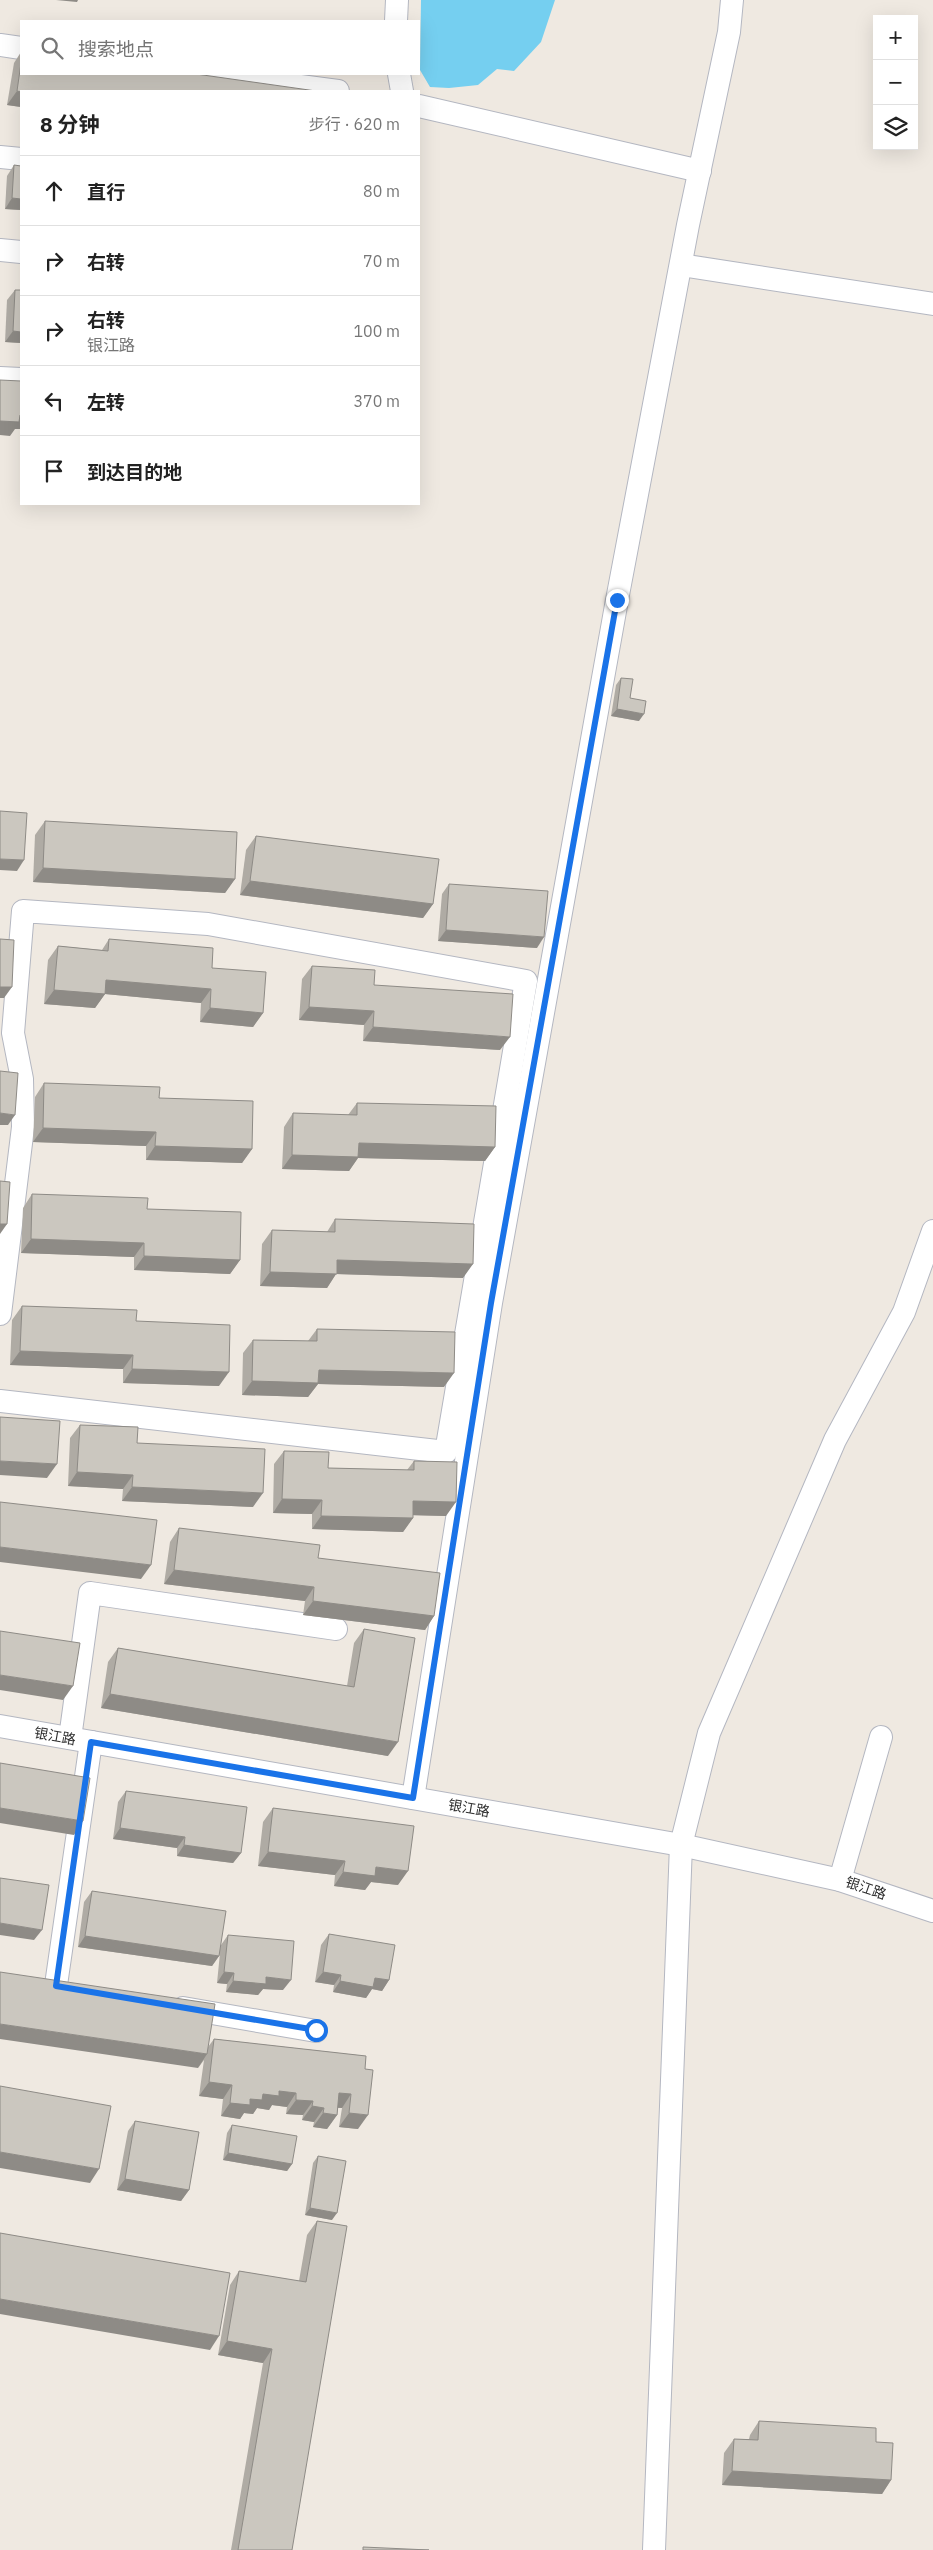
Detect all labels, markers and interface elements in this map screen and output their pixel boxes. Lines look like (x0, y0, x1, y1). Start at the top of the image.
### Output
map controls (873, 15, 918, 150)
button: + (873, 15, 918, 60)
search box (20, 20, 420, 75)
icon: search (38, 34, 66, 62)
text: 搜索地点 (78, 37, 154, 61)
button: − (873, 60, 918, 105)
button: layers (873, 105, 918, 150)
text: 8 分钟 (40, 110, 100, 138)
text: 步行 · 620 m (309, 114, 400, 134)
icon: ahead (40, 177, 68, 205)
text: 直行 (87, 180, 125, 204)
text: 80 m (363, 181, 400, 201)
icon: right (40, 247, 68, 275)
text: 右转 (87, 250, 125, 274)
text: 70 m (363, 251, 400, 271)
text: 右转 (87, 308, 125, 332)
icon: right (40, 317, 68, 345)
text: 100 m (353, 321, 400, 341)
text: 银江路 (87, 335, 135, 355)
icon: left (40, 387, 68, 415)
text: 左转 (87, 390, 125, 414)
text: 370 m (353, 391, 400, 411)
icon: arrive (40, 457, 68, 485)
text: 到达目的地 (87, 460, 182, 484)
route end (606, 589, 629, 612)
street label: 银江路 (33, 1723, 77, 1749)
street label: 银江路 (447, 1795, 491, 1821)
street label: 银江路 (843, 1873, 889, 1903)
route start (305, 2019, 328, 2042)

